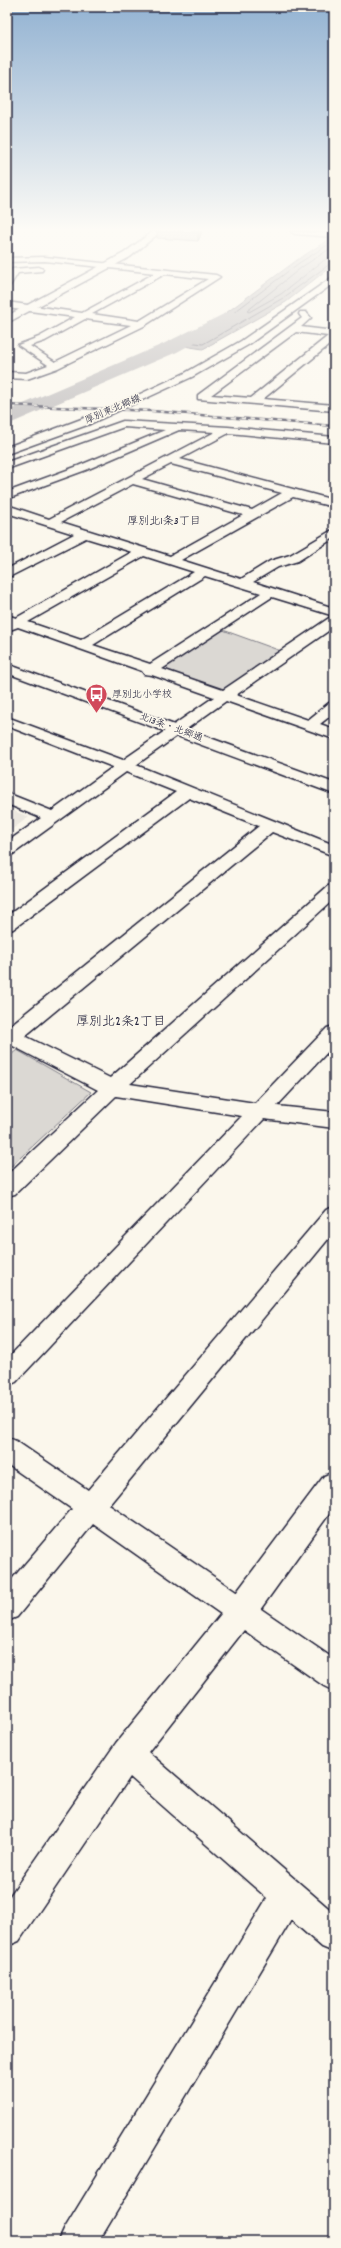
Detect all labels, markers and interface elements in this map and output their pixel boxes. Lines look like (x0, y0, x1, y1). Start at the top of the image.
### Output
street label: 厚別東北郷線 (83, 392, 143, 428)
district label: 厚別北1条3丁目 (127, 514, 201, 530)
bus stop icon: 厚別北小学校 (84, 682, 110, 715)
place label: 厚別北小学校 (112, 688, 172, 702)
street label: 北13条・北郷通 (137, 710, 205, 746)
district label: 厚別北2条2丁目 (76, 1013, 166, 1032)

